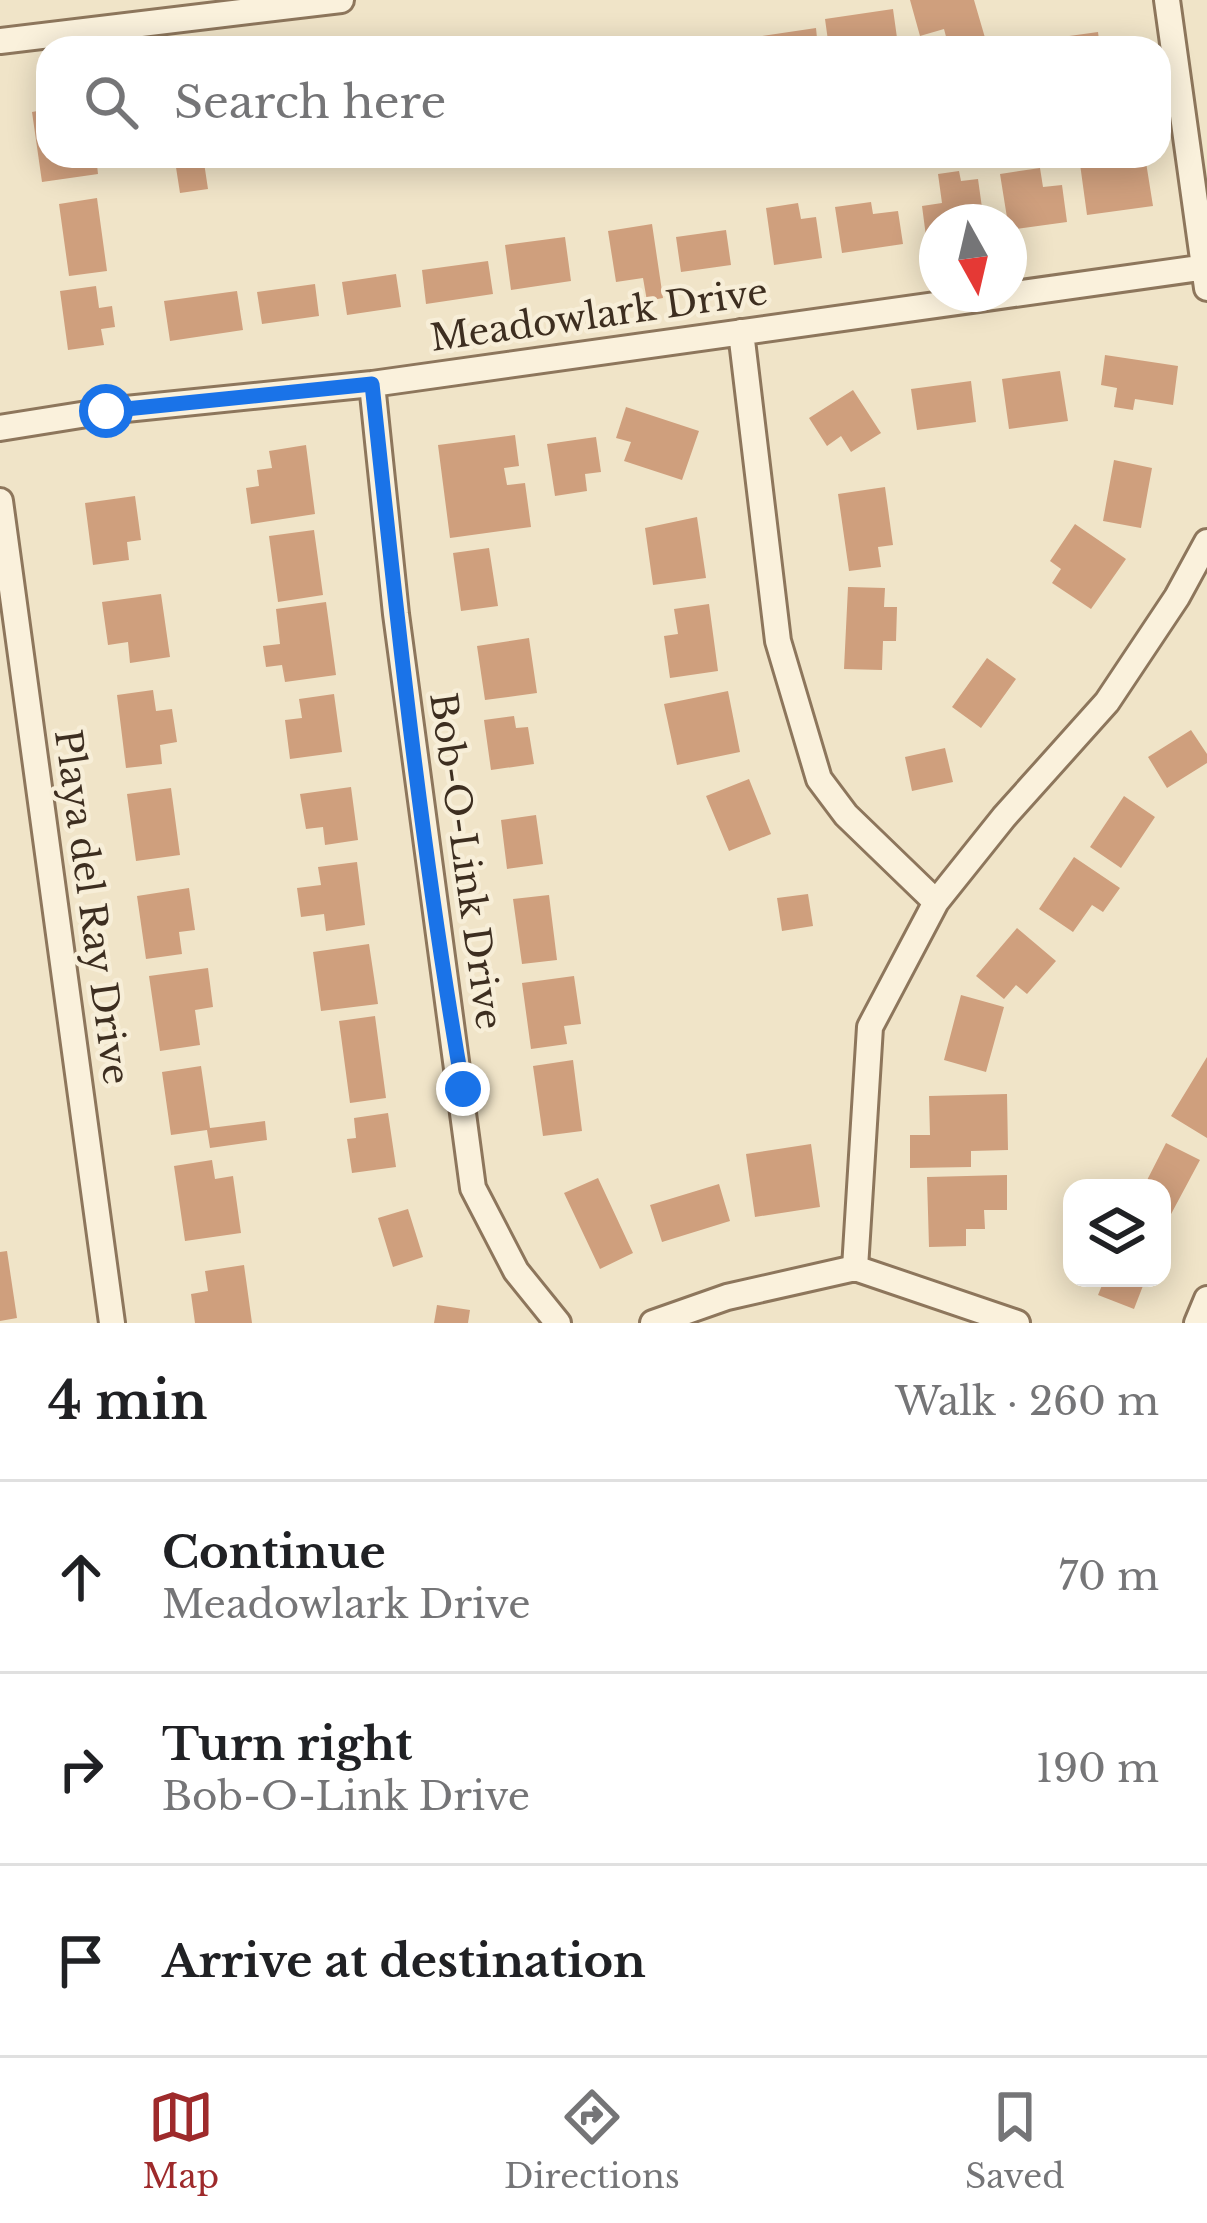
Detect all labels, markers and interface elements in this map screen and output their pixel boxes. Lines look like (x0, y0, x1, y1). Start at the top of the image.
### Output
search box (36, 36, 1171, 168)
icon: search (78, 69, 144, 135)
text: Search here (174, 74, 446, 130)
north arrow (919, 204, 1027, 312)
street label: Meadowlark Drive (427, 269, 771, 361)
route start (79, 384, 133, 438)
street label: Bob-O-Link Drive (420, 690, 512, 1032)
street label: Playa del Ray Drive (45, 727, 139, 1087)
route end (436, 1062, 490, 1116)
map controls (1063, 1179, 1171, 1287)
button: layers (1063, 1179, 1171, 1287)
text: 4 min (48, 1370, 207, 1433)
text: Walk · 260 m (895, 1377, 1159, 1426)
text: Continue (162, 1524, 386, 1580)
icon: ahead (48, 1544, 114, 1610)
text: 70 m (1059, 1552, 1159, 1601)
text: Meadowlark Drive (162, 1580, 531, 1629)
text: Turn right (162, 1716, 412, 1772)
icon: right (48, 1736, 114, 1802)
text: 190 m (1036, 1744, 1159, 1793)
text: Bob-O-Link Drive (162, 1772, 530, 1821)
icon: arrive (48, 1928, 114, 1994)
text: Arrive at destination (162, 1933, 646, 1989)
tab: Map (143, 2084, 219, 2197)
tab: Directions (504, 2084, 680, 2197)
tab: Saved (965, 2084, 1064, 2197)

